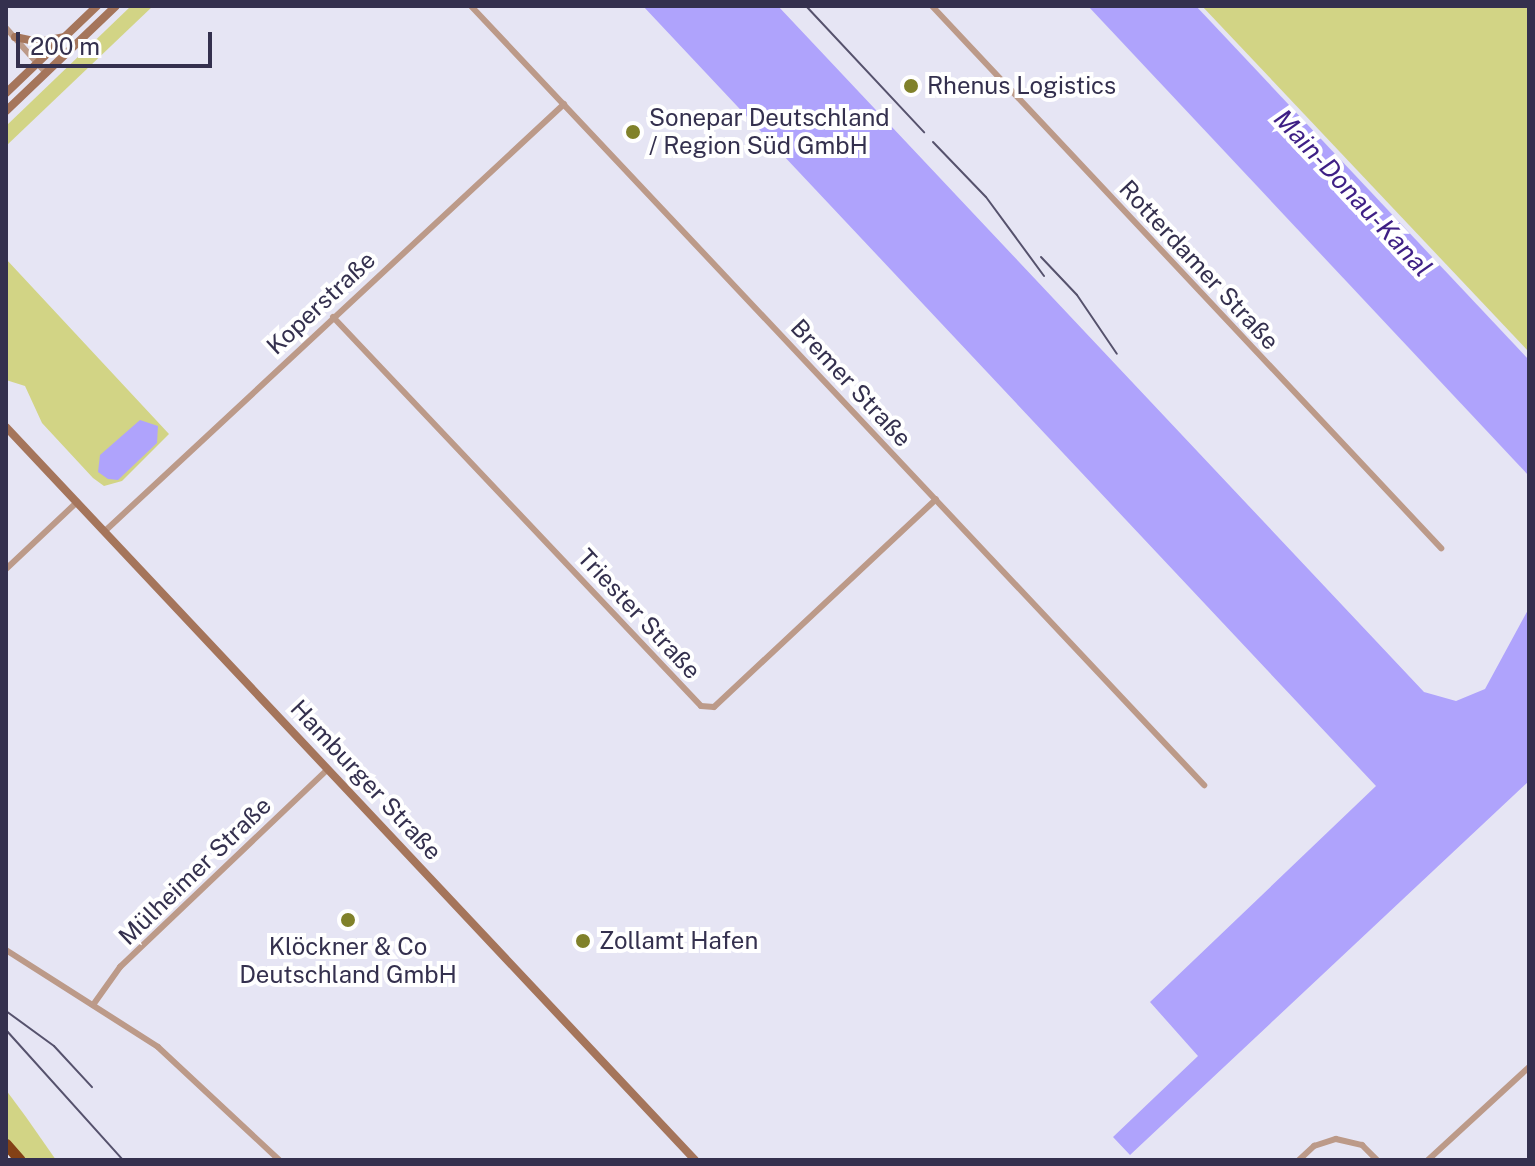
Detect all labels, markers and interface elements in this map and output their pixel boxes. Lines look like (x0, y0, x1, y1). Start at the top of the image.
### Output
scale bar (20, 16, 216, 66)
text: 200 m (30, 32, 100, 60)
place label: Rhenus Logistics (927, 72, 1116, 100)
marker: Rhenus Logistics (902, 77, 920, 95)
water label: Main-Donau-Kanal (1268, 103, 1438, 283)
place label: Sonepar Deutschland / Region Süd GmbH (649, 104, 890, 160)
marker: Sonepar Deutschland / Region Süd GmbH (624, 123, 642, 141)
street label: Rotterdamer Straße (1113, 174, 1285, 356)
street label: Koperstraße (261, 246, 381, 360)
street label: Bremer Straße (785, 313, 917, 453)
street label: Triester Straße (572, 543, 706, 685)
street label: Hamburger Straße (285, 694, 447, 866)
street label: Mülheimer Straße (113, 791, 277, 951)
marker: Klöckner & Co Deutschland GmbH (339, 911, 357, 929)
place label: Zollamt Hafen (599, 927, 758, 955)
marker: Zollamt Hafen (574, 932, 592, 950)
place label: Klöckner & Co Deutschland GmbH (239, 933, 457, 989)

